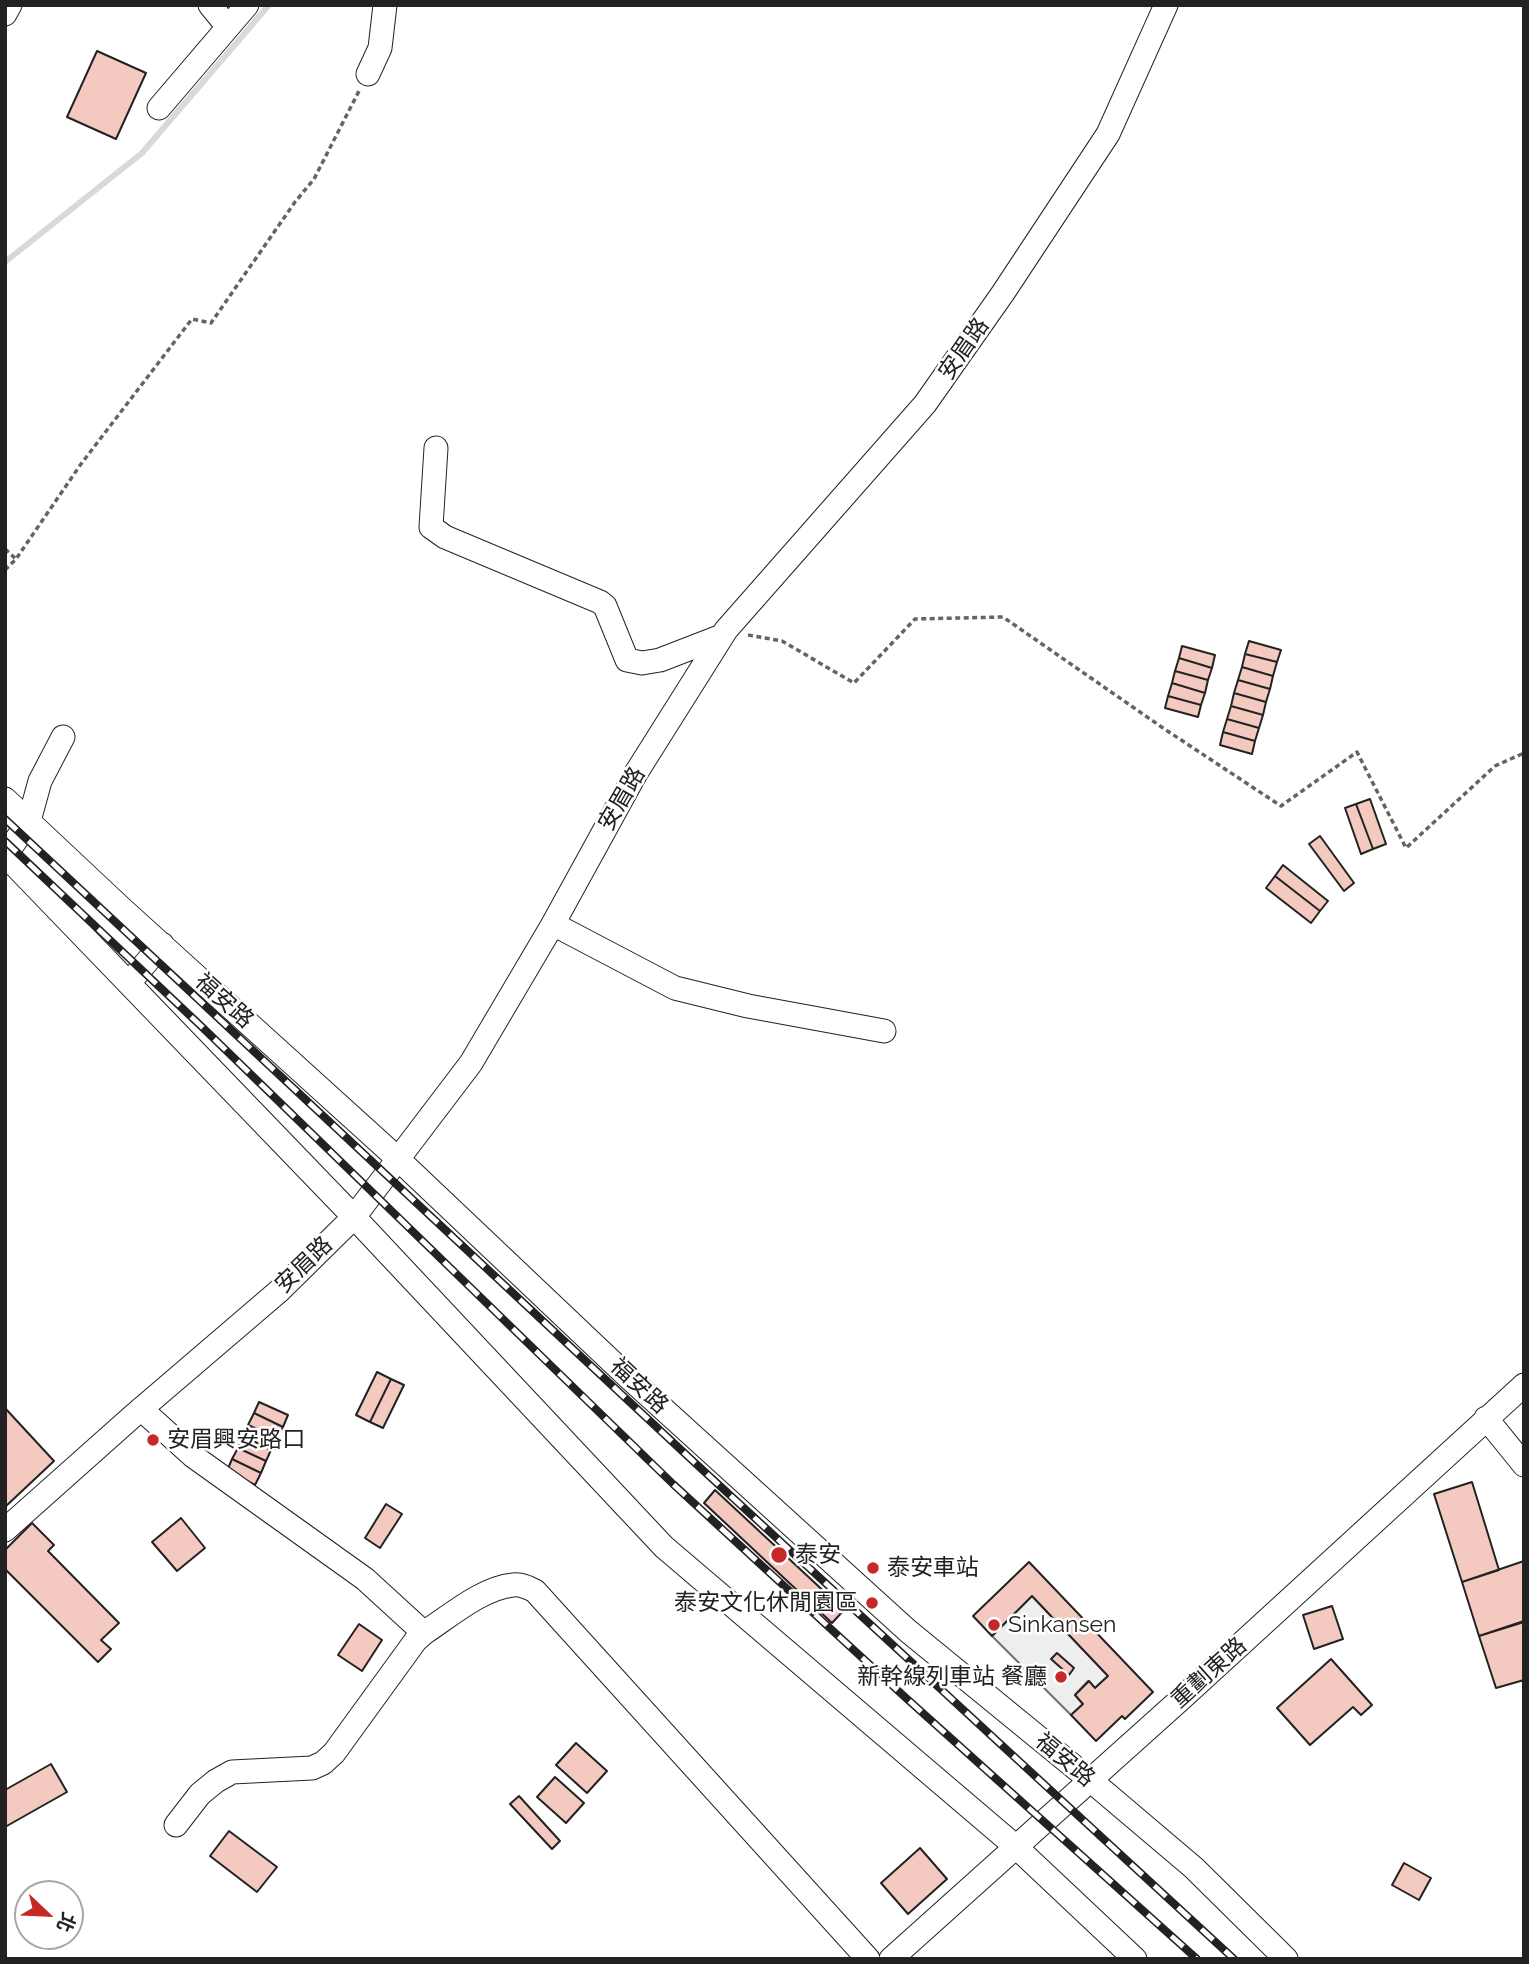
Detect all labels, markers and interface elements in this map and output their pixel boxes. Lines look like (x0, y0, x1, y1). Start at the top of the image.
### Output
street label: 安眉路 (933, 313, 995, 385)
street label: 安眉路 (593, 762, 651, 836)
street label: 福安路 (189, 968, 259, 1034)
street label: 安眉路 (270, 1231, 338, 1299)
street label: 福安路 (604, 1352, 674, 1420)
place label: 安眉興安路口 (167, 1426, 305, 1454)
marker: 安眉興安路口 (145, 1432, 161, 1448)
place label: 泰安 (795, 1541, 841, 1569)
marker: 泰安 (769, 1545, 789, 1565)
place label: 泰安車站 (887, 1554, 979, 1582)
marker: 泰安車站 (865, 1560, 881, 1576)
place label: 泰安文化休閒園區 (674, 1589, 858, 1617)
marker: 泰安文化休閒園區 (864, 1595, 880, 1611)
place label: Sinkansen (1008, 1611, 1116, 1639)
marker: Sinkansen (986, 1617, 1002, 1633)
street label: 重劃東路 (1166, 1632, 1252, 1714)
place label: 新幹線列車站 餐廳 (857, 1663, 1047, 1691)
marker: 新幹線列車站 餐廳 (1053, 1669, 1069, 1685)
street label: 福安路 (1030, 1727, 1100, 1793)
north arrow (14, 1880, 84, 1950)
text: 北 (53, 1909, 80, 1935)

